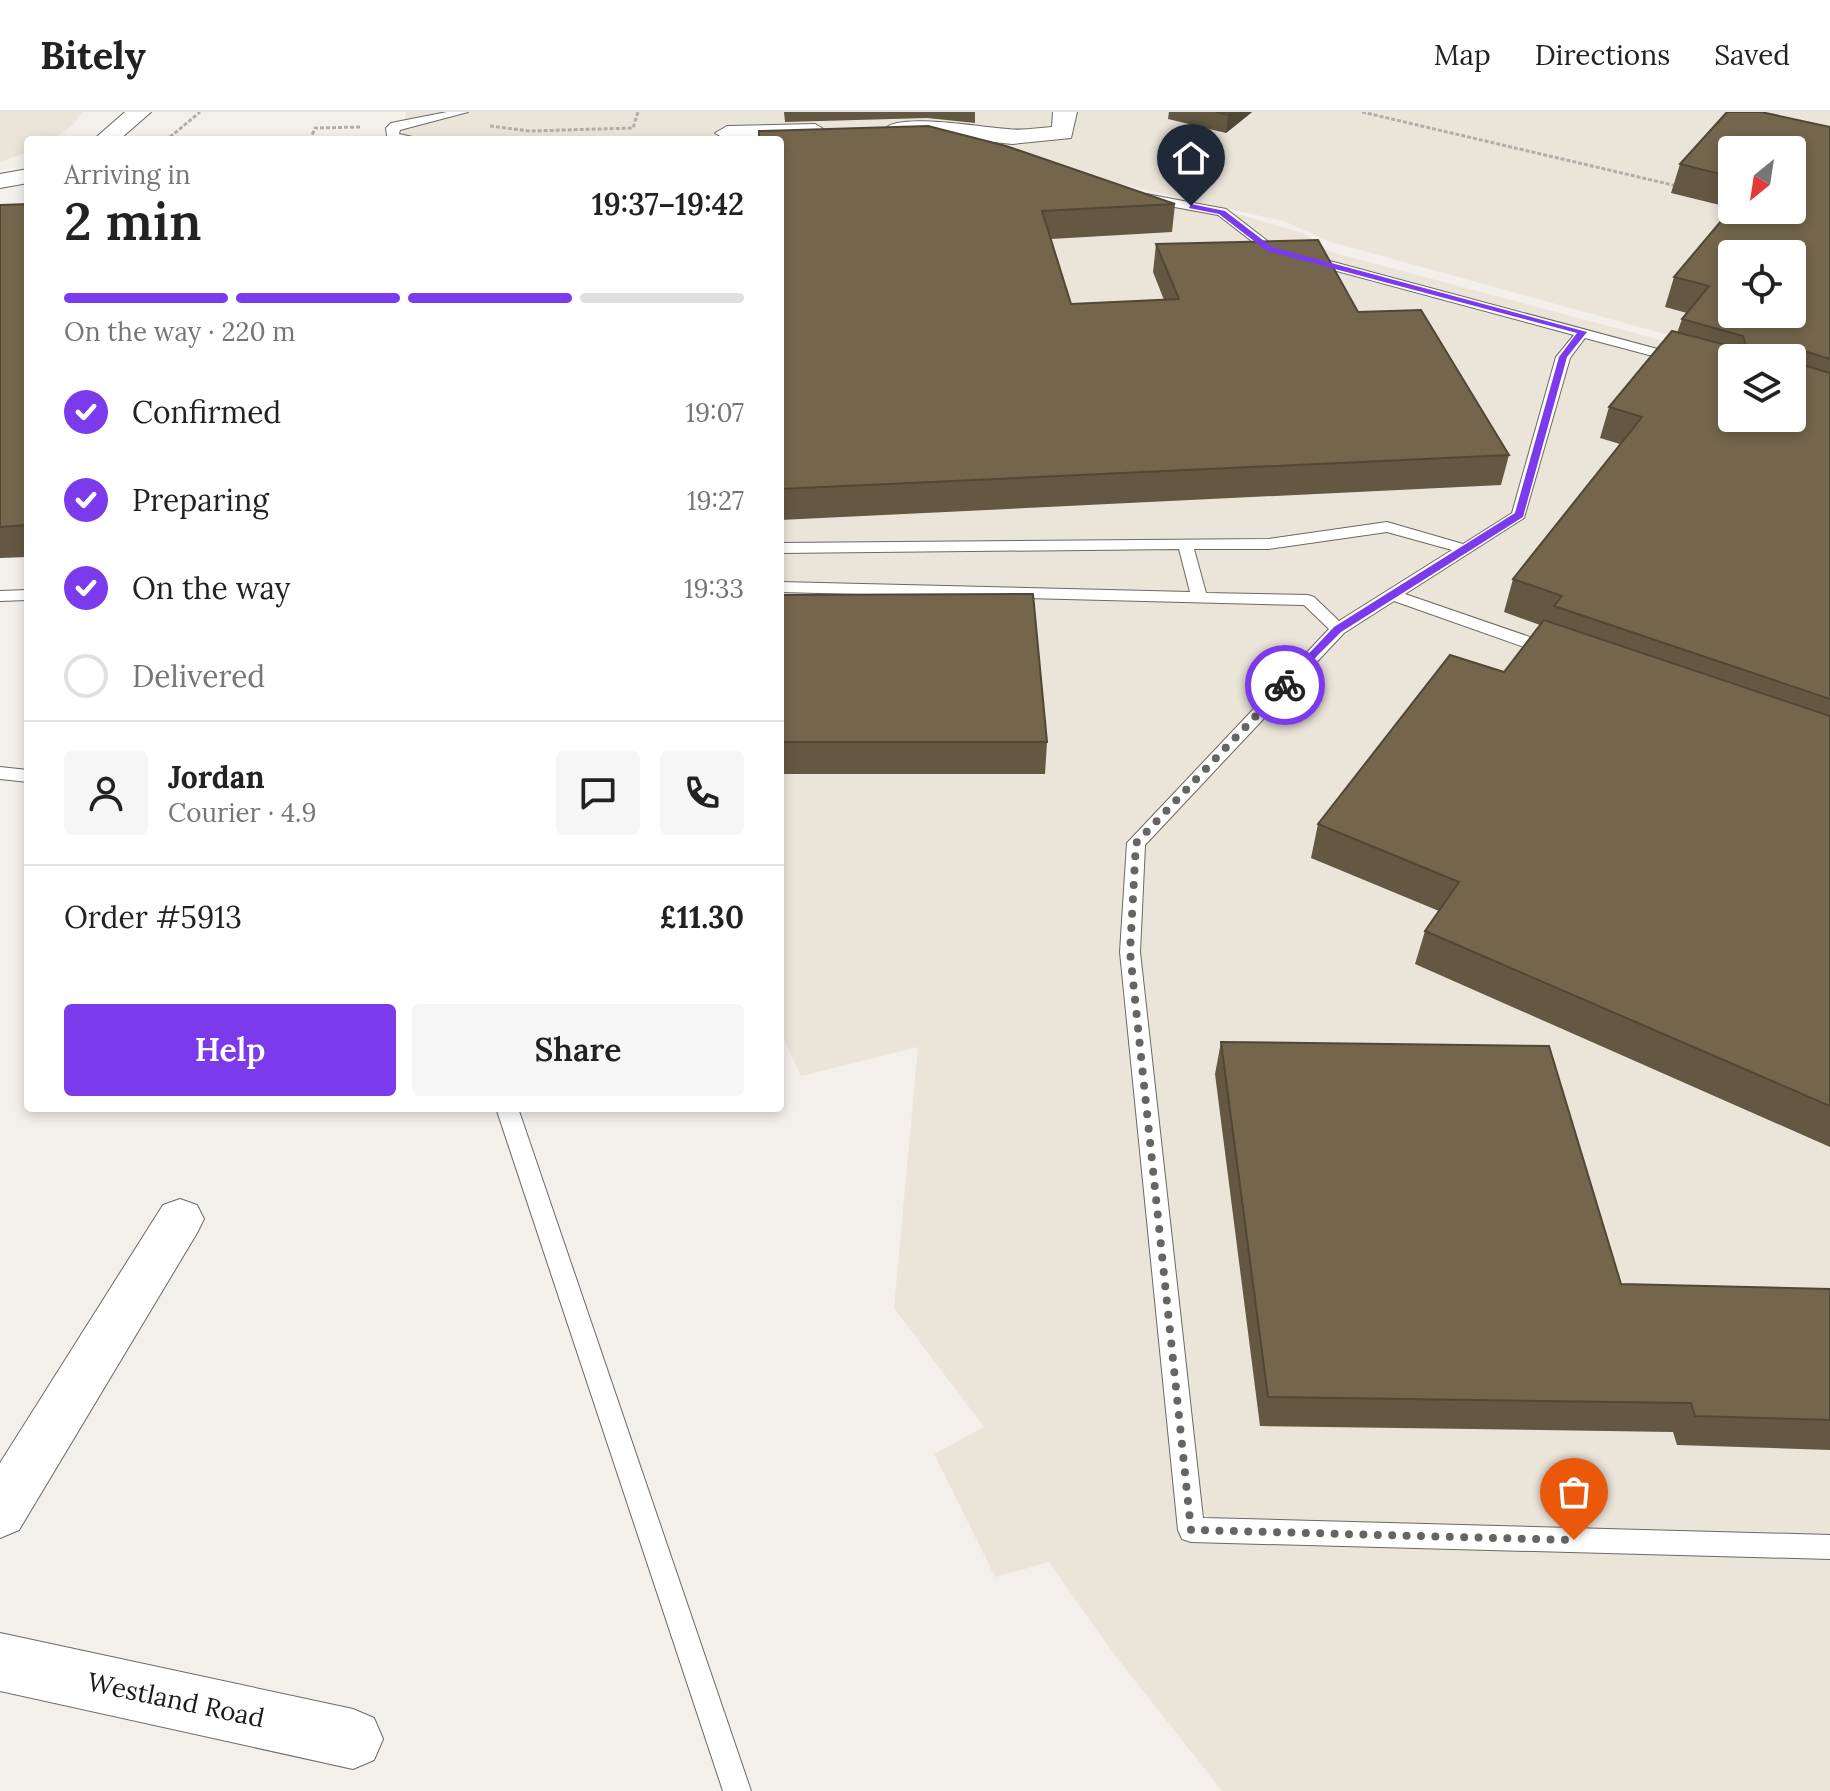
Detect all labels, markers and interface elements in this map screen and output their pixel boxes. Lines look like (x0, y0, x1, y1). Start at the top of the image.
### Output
text: Bitely (40, 31, 146, 79)
text: Map (1434, 37, 1491, 73)
text: Directions (1535, 37, 1670, 73)
text: Saved (1714, 37, 1790, 73)
pin (1157, 124, 1225, 206)
icon: home (1169, 136, 1213, 180)
north arrow (1718, 136, 1806, 224)
map controls (1718, 136, 1806, 432)
text: Arriving in (64, 158, 191, 191)
text: 19:37–19:42 (592, 185, 744, 223)
text: 2 min (64, 188, 202, 254)
button: locate (1718, 240, 1806, 328)
text: On the way · 220 m (64, 315, 296, 348)
button: layers (1718, 344, 1806, 432)
icon: check (64, 390, 108, 434)
text: Confirmed (132, 393, 281, 431)
text: 19:07 (685, 396, 744, 429)
icon: check (64, 478, 108, 522)
text: Preparing (132, 481, 269, 519)
text: 19:27 (687, 484, 744, 517)
icon: check (64, 566, 108, 610)
text: On the way (132, 569, 290, 607)
text: 19:33 (684, 572, 744, 605)
courier (1245, 645, 1325, 725)
text: Delivered (132, 657, 265, 695)
icon: bike (1263, 663, 1307, 707)
button: person (64, 751, 148, 835)
button: chat (556, 751, 640, 835)
button: phone (660, 751, 744, 835)
text: Jordan (168, 758, 265, 796)
text: Courier · 4.9 (168, 796, 317, 829)
text: Order #5913 (64, 898, 242, 936)
text: £11.30 (660, 898, 744, 936)
button: Help (64, 1004, 396, 1096)
button: Share (412, 1004, 744, 1096)
pin (1540, 1458, 1608, 1540)
icon: bag (1552, 1470, 1596, 1514)
street label: Westland Road (85, 1665, 268, 1734)

